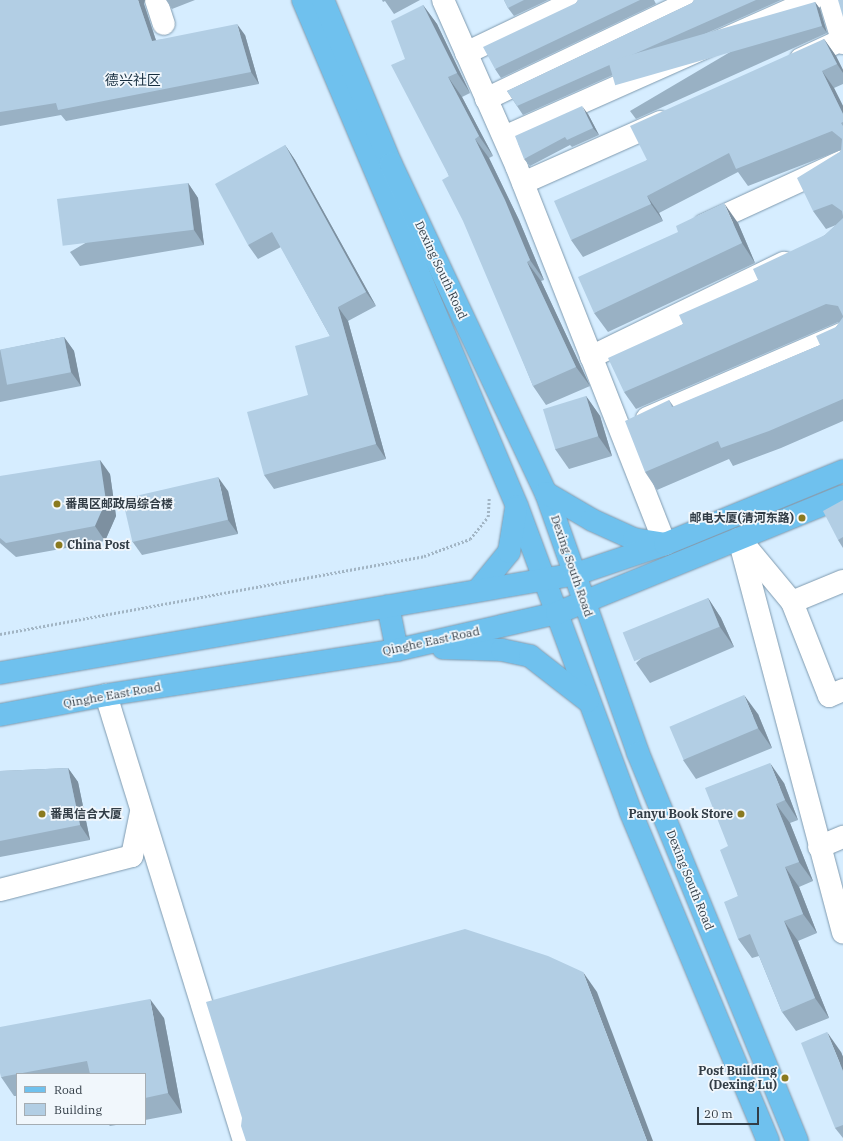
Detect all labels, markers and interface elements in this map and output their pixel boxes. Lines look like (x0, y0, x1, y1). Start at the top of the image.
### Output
district label: 德兴社区 (105, 72, 161, 88)
street label: Dexing South Road (412, 219, 470, 321)
place label: 番禺区邮政局综合楼 (65, 497, 173, 511)
marker: 番禺区邮政局综合楼 (52, 499, 62, 509)
place label: 邮电大厦(清河东路) (689, 511, 794, 525)
street label: Dexing South Road (548, 513, 596, 619)
marker: 邮电大厦(清河东路) (797, 513, 807, 523)
place label: China Post (67, 538, 130, 552)
marker: China Post (54, 540, 64, 550)
street label: Qinghe East Road (381, 624, 481, 658)
street label: Qinghe East Road (62, 679, 162, 711)
place label: 番禺信合大厦 (50, 807, 122, 821)
place label: Panyu Book Store (628, 807, 733, 821)
marker: 番禺信合大厦 (37, 809, 47, 819)
marker: Panyu Book Store (736, 809, 746, 819)
street label: Dexing South Road (663, 828, 717, 932)
place label: Post Building (Dexing Lu) (698, 1064, 777, 1092)
legend (16, 1073, 146, 1125)
marker: Post Building (Dexing Lu) (780, 1073, 790, 1083)
text: Road (54, 1082, 83, 1097)
scale bar (699, 1099, 761, 1125)
text: Building (54, 1102, 102, 1117)
text: 20 m (704, 1106, 733, 1121)

